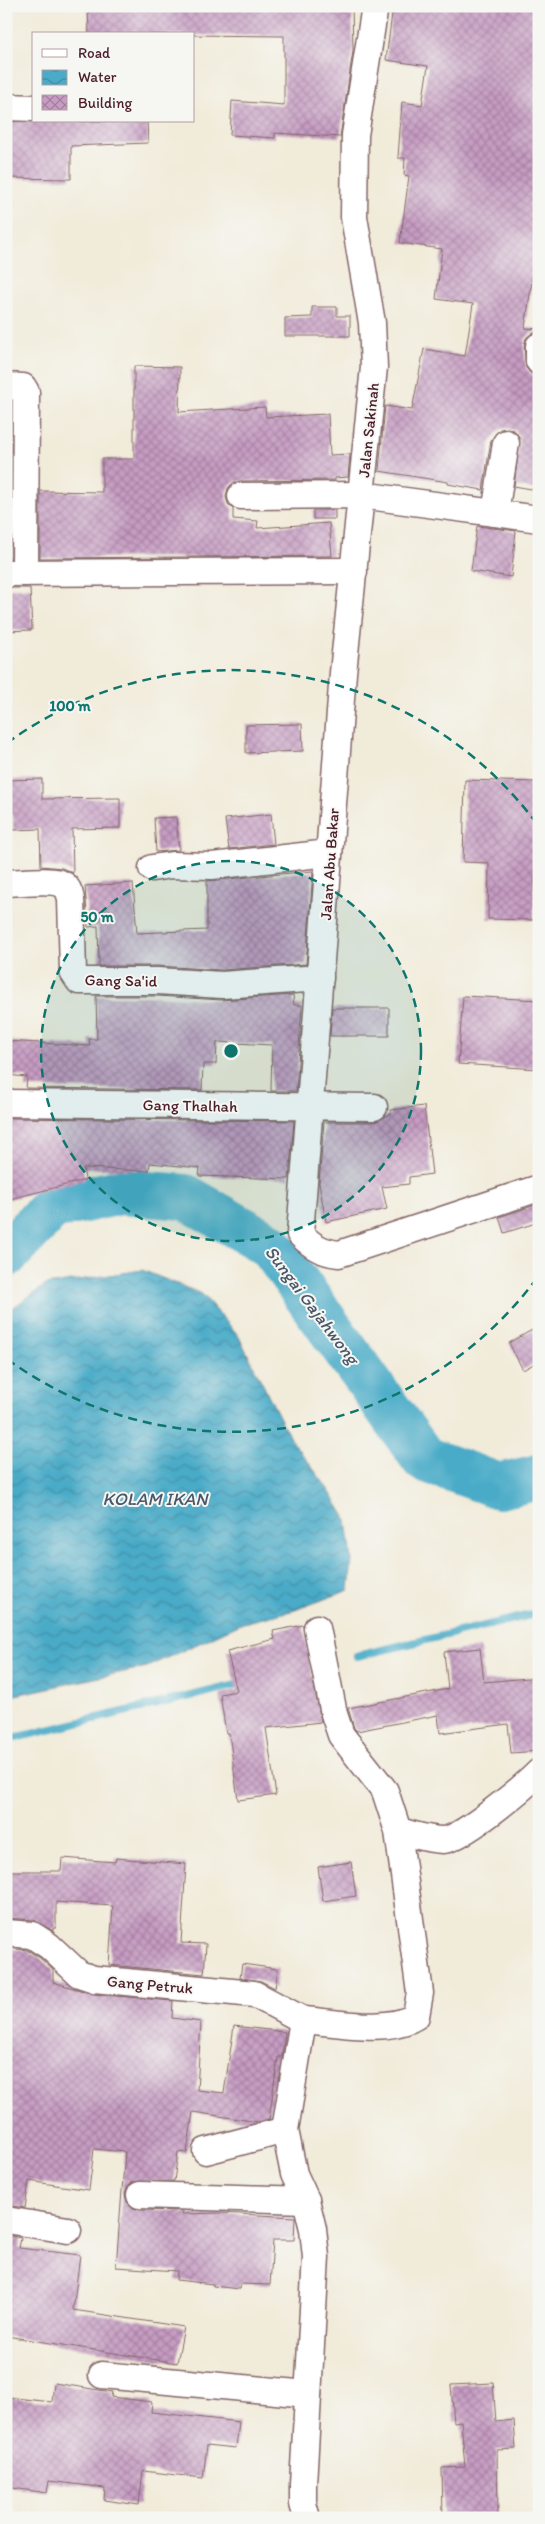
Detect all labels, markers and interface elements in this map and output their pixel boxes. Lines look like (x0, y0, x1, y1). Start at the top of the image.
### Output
legend (32, 32, 195, 122)
text: Road (78, 44, 111, 62)
text: Water (78, 68, 117, 86)
text: Building (78, 94, 132, 112)
street label: Jalan Sakinah (354, 382, 383, 478)
text: 100 m (49, 697, 91, 715)
street label: Jalan Abu Bakar (316, 807, 343, 921)
text: 50 m (80, 908, 114, 926)
street label: Gang Sa'id (84, 970, 158, 991)
centre of rings (222, 1042, 240, 1060)
street label: Gang Thalhah (142, 1095, 238, 1116)
water label: Sungai Gajahwong (260, 1241, 365, 1371)
water label: KOLAM IKAN (103, 1488, 209, 1510)
street label: Gang Petruk (106, 1971, 194, 1998)

